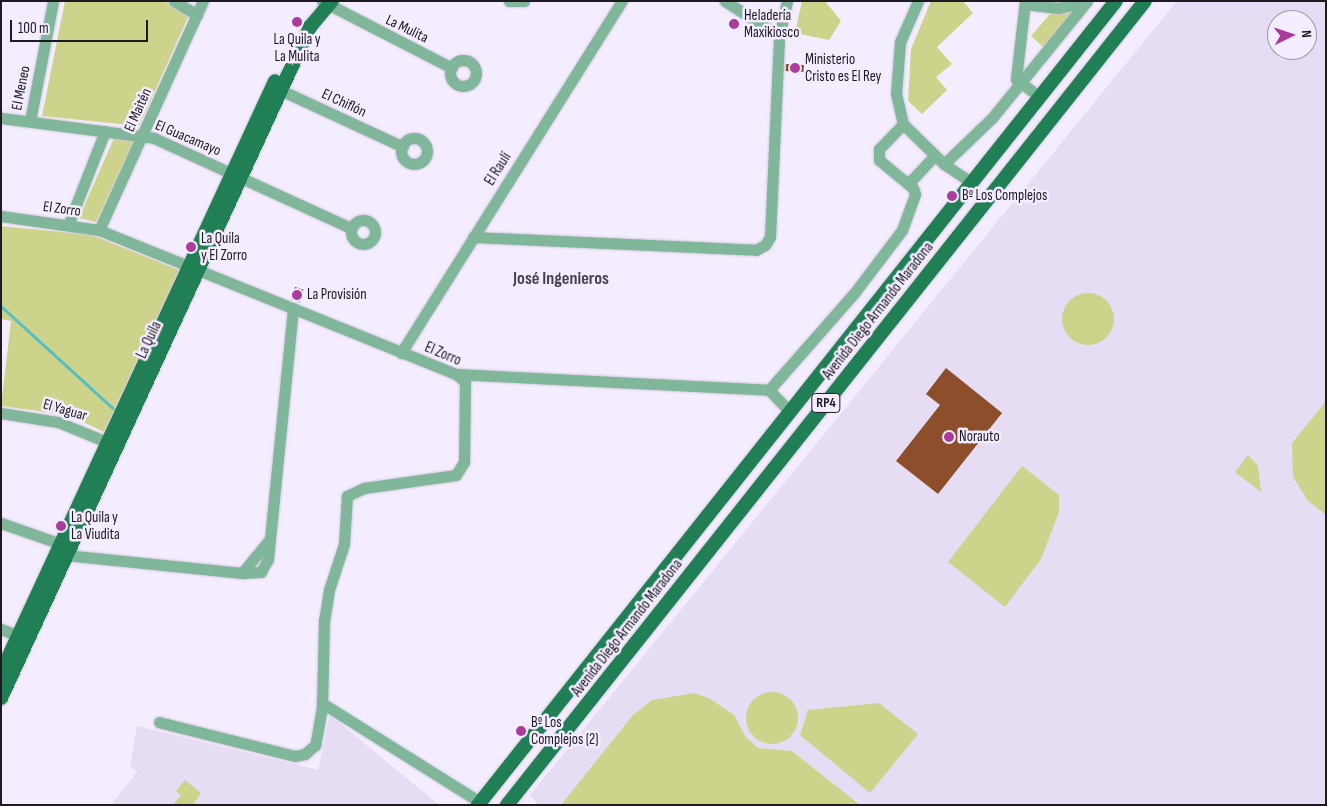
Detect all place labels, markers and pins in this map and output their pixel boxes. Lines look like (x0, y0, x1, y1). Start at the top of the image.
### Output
place label: Heladería Maxikiosco (744, 6, 799, 41)
marker: La Quila y La Mulita (291, 16, 303, 28)
marker: Heladería Maxikiosco (728, 18, 740, 30)
place label: La Quila y La Mulita (274, 30, 320, 65)
place label: Ministerio Cristo es El Rey (805, 50, 881, 85)
marker: Ministerio Cristo es El Rey (789, 62, 801, 74)
place label: Bº Los Complejos (962, 187, 1047, 205)
marker: Bº Los Complejos (946, 190, 958, 202)
place label: La Quila y El Zorro (201, 229, 247, 264)
marker: La Quila y El Zorro (185, 241, 197, 253)
place label: La Provisión (307, 286, 367, 304)
marker: La Provisión (291, 289, 303, 301)
place label: Norauto (959, 428, 1000, 446)
marker: Norauto (943, 431, 955, 443)
place label: La Quila y La Viudita (71, 508, 120, 543)
marker: La Quila y La Viudita (55, 520, 67, 532)
place label: Bº Los Complejos (2) (531, 713, 598, 748)
marker: Bº Los Complejos (2) (515, 725, 527, 737)

